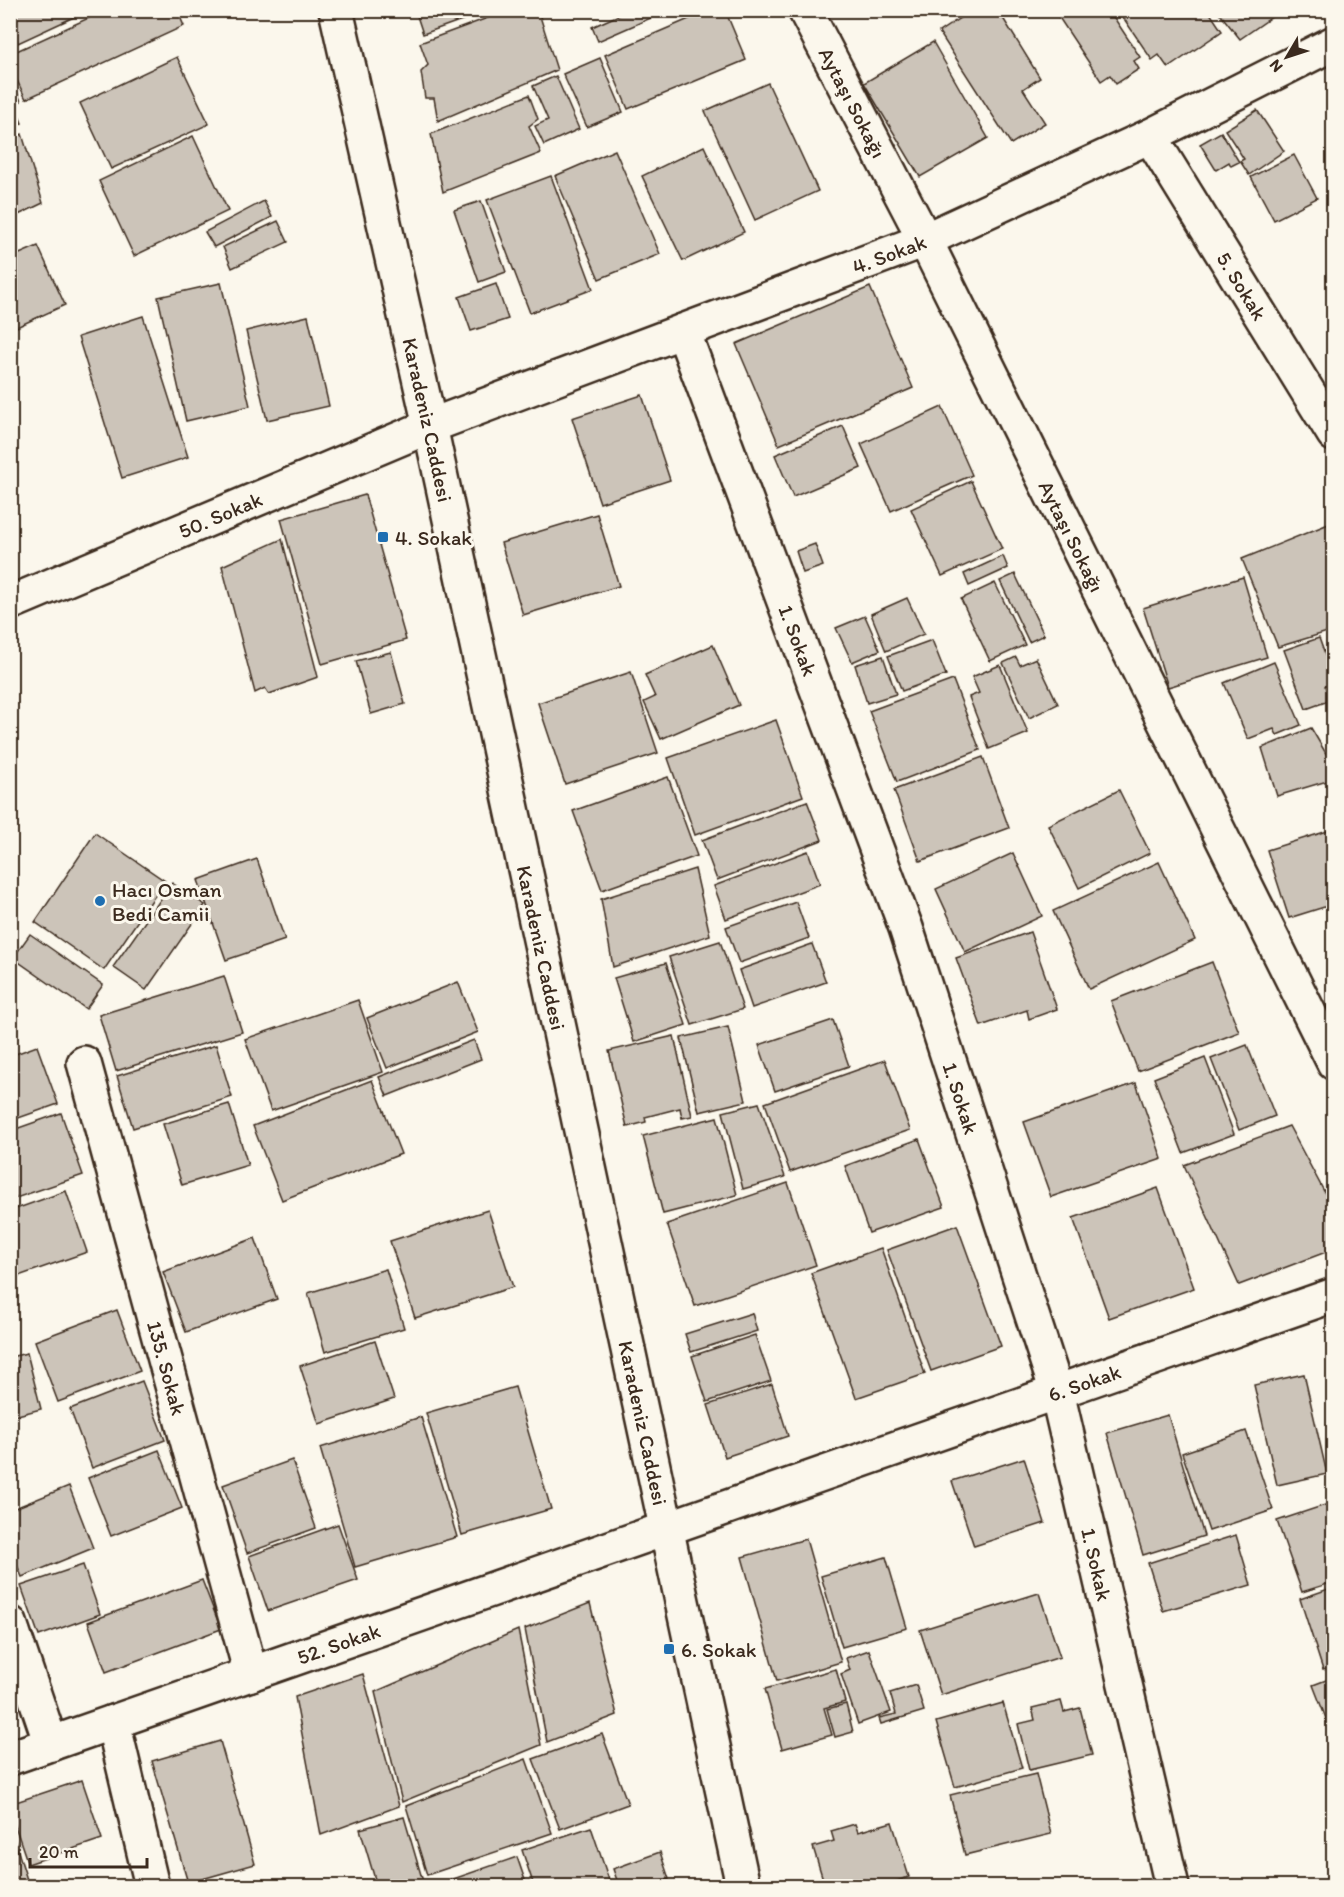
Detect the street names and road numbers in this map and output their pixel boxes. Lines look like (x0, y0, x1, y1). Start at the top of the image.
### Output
street label: Aytaşı Sokağı (814, 43, 892, 162)
street label: 4. Sokak (848, 228, 930, 279)
street label: 5. Sokak (1212, 247, 1273, 325)
street label: Karadeniz Caddesi (398, 335, 458, 504)
street label: Aytaşı Sokağı (1034, 476, 1110, 596)
street label: 50. Sokak (175, 486, 266, 543)
street label: 1. Sokak (774, 601, 823, 680)
street label: Karadeniz Caddesi (512, 863, 572, 1032)
street label: 1. Sokak (938, 1059, 985, 1137)
street label: 135. Sokak (143, 1318, 192, 1418)
street label: Karadeniz Caddesi (614, 1338, 674, 1507)
street label: 6. Sokak (1044, 1358, 1124, 1407)
street label: 1. Sokak (1076, 1525, 1118, 1603)
street label: 52. Sokak (294, 1617, 384, 1669)

